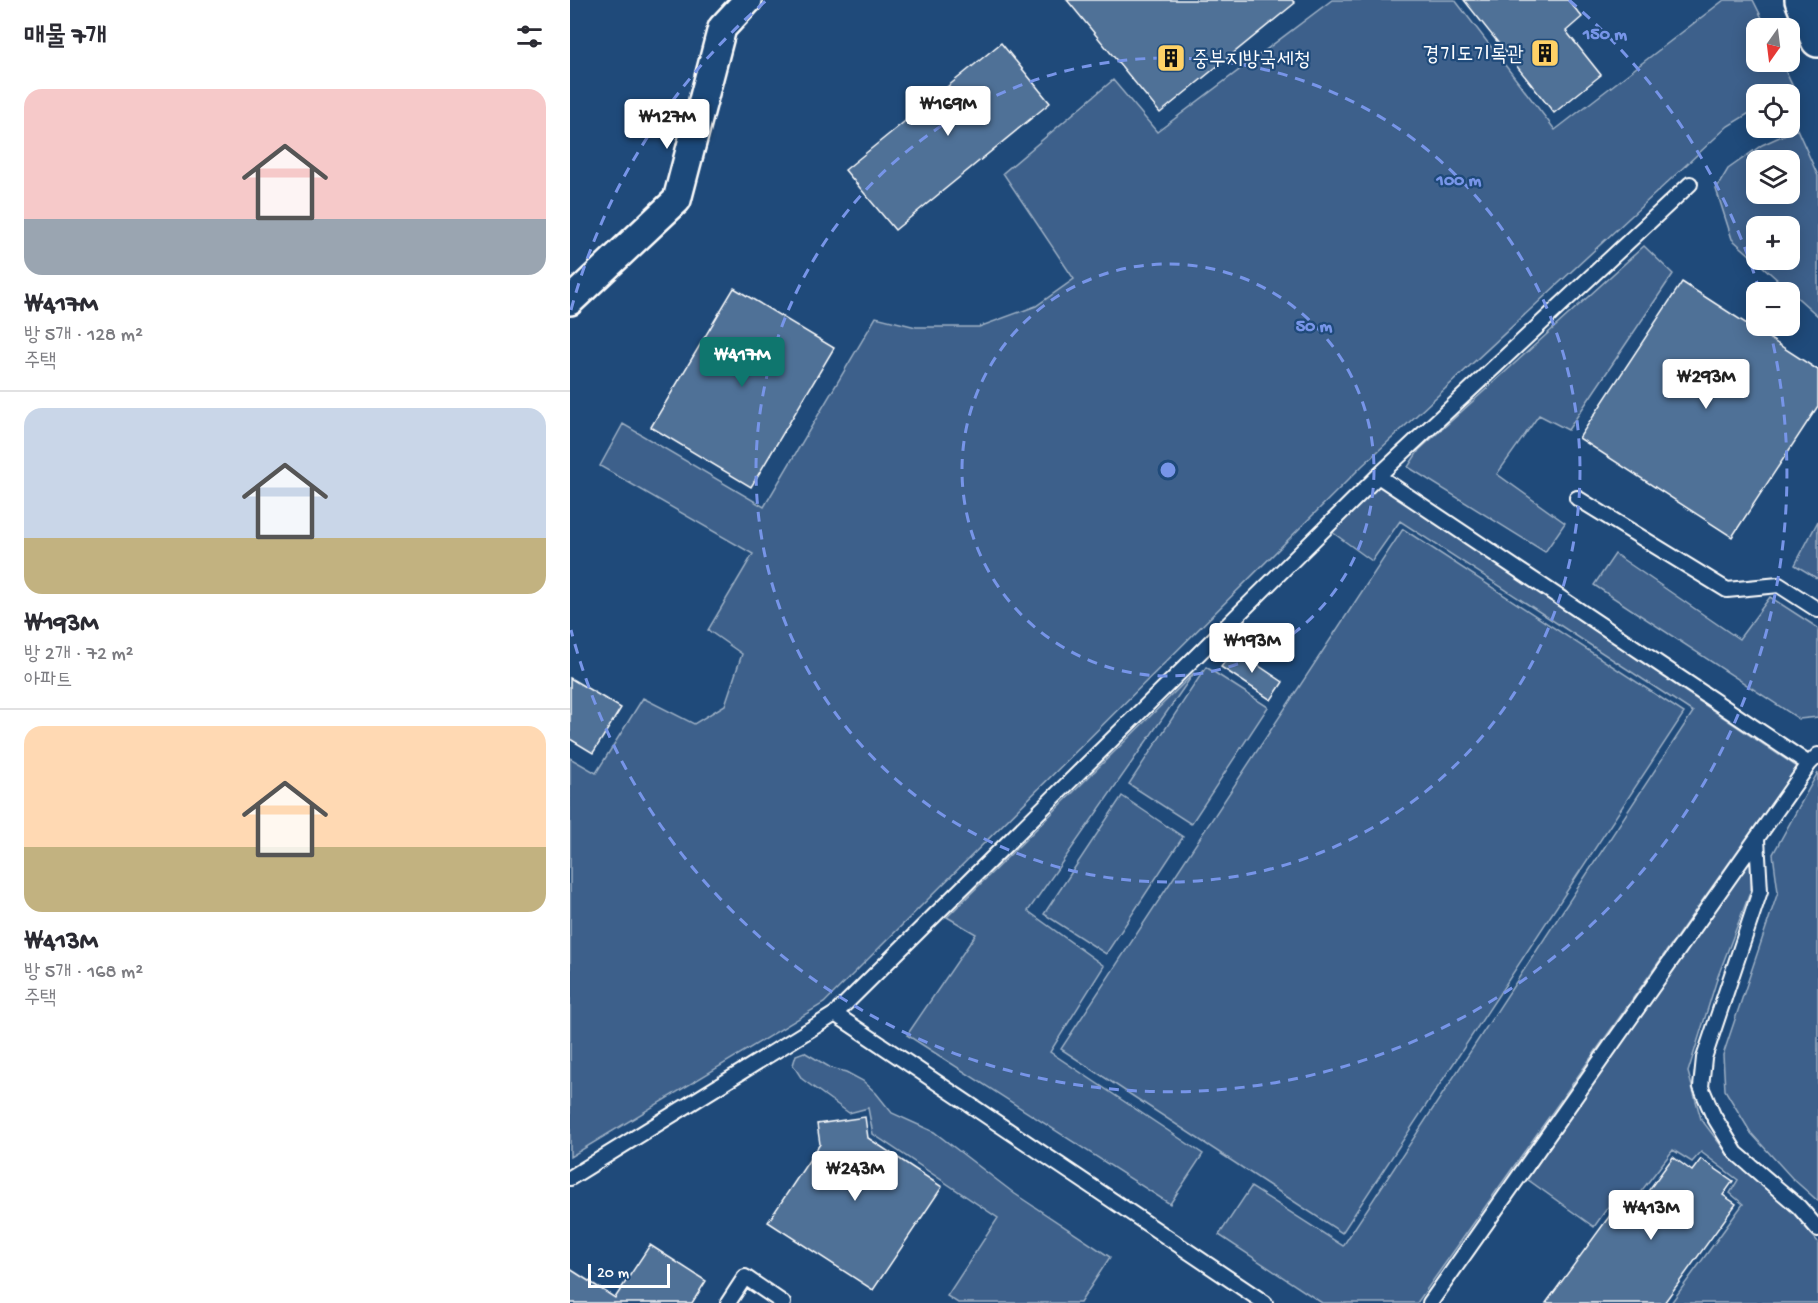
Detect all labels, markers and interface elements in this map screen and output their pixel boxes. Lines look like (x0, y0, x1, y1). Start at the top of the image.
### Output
north arrow (1746, 18, 1800, 72)
map controls (1746, 18, 1800, 336)
icon: filters (513, 20, 546, 53)
text: 매물 7개 (24, 23, 106, 54)
text: 150 m (1582, 25, 1627, 46)
building icon: 경기도기록관 (1529, 37, 1561, 69)
building icon: 중부지방국세청 (1155, 42, 1187, 74)
place label: 경기도기록관 (1423, 44, 1524, 69)
place label: 중부지방국세청 (1192, 49, 1310, 74)
button: locate (1746, 84, 1800, 138)
pin: ₩169M (906, 86, 990, 137)
text: ₩169M (920, 94, 977, 117)
pin: ₩127M (625, 99, 709, 150)
text: ₩127M (638, 107, 696, 130)
icon: home (231, 128, 339, 236)
button: layers (1746, 150, 1800, 204)
text: 100 m (1436, 171, 1482, 192)
button: + (1746, 216, 1800, 270)
button: − (1746, 282, 1800, 336)
text: ₩417M (24, 291, 98, 322)
text: 50 m (1296, 317, 1333, 338)
text: 방 5개 · 128 m² (24, 325, 143, 348)
pin: ₩417M (700, 337, 784, 388)
text: ₩417M (714, 345, 770, 368)
text: 주택 (24, 351, 56, 374)
pin: ₩293M (1664, 359, 1748, 410)
text: ₩293M (1677, 367, 1735, 390)
icon: home (231, 447, 339, 555)
centre of rings (1158, 460, 1178, 480)
text: ₩193M (24, 610, 98, 641)
pin: ₩193M (1210, 623, 1294, 674)
text: ₩193M (1223, 631, 1281, 654)
text: 방 2개 · 72 m² (24, 644, 134, 667)
text: 아파트 (24, 670, 72, 693)
icon: home (231, 765, 339, 873)
text: ₩413M (24, 928, 98, 959)
text: 방 5개 · 168 m² (24, 962, 143, 985)
text: 주택 (24, 988, 56, 1011)
pin: ₩243M (813, 1151, 897, 1202)
text: ₩243M (826, 1159, 884, 1182)
pin: ₩413M (1609, 1190, 1693, 1241)
text: ₩413M (1623, 1198, 1679, 1221)
scale bar (588, 1261, 670, 1288)
text: 20 m (597, 1265, 629, 1284)

